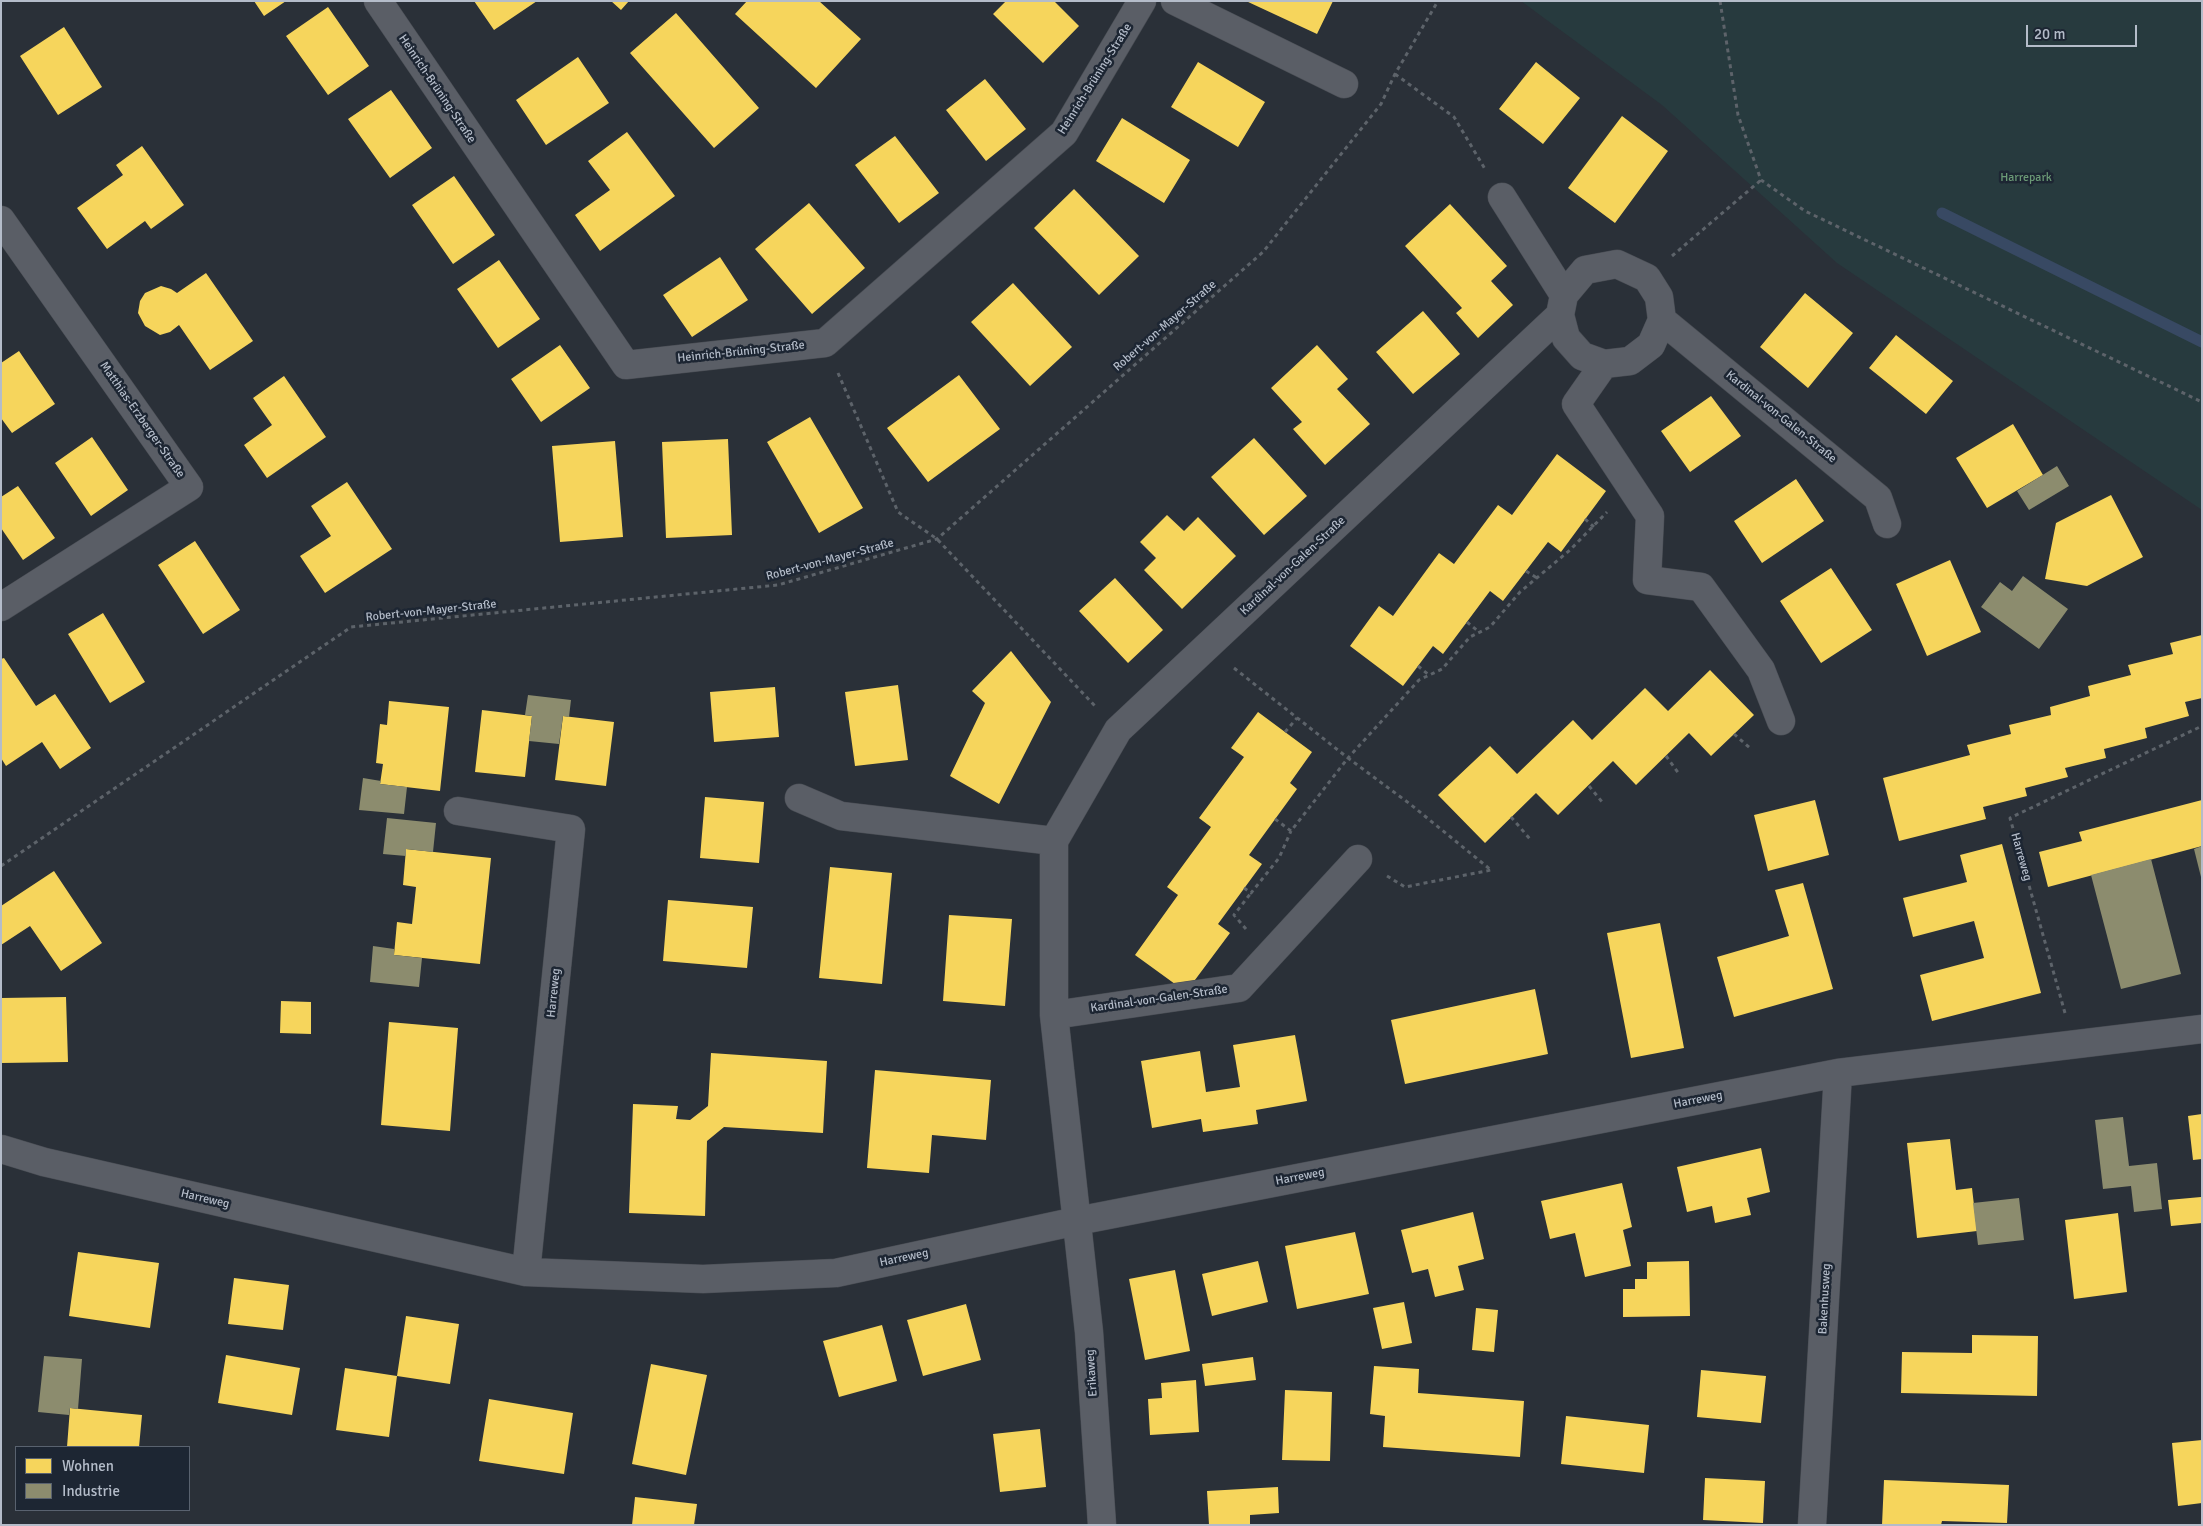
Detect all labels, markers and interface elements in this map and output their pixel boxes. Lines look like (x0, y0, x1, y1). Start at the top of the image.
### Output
scale bar (2028, 15, 2139, 47)
street label: Heinrich-Brüning-Straße (1055, 21, 1135, 137)
text: 20 m (2034, 25, 2065, 43)
street label: Heinrich-Brüning-Straße (395, 32, 479, 146)
park label: Harrepark (2000, 171, 2052, 185)
street label: Robert-von-Mayer-Straße (1111, 277, 1219, 375)
street label: Heinrich-Brüning-Straße (677, 338, 805, 366)
street label: Matthias-Erzberger-Straße (96, 359, 188, 481)
street label: Kardinal-von-Galen-Straße (1723, 368, 1839, 466)
street label: Kardinal-von-Galen-Straße (1237, 514, 1349, 618)
street label: Robert-von-Mayer-Straße (765, 536, 895, 584)
street label: Robert-von-Mayer-Straße (365, 597, 497, 625)
street label: Harreweg (2007, 831, 2035, 883)
street label: Harreweg (544, 968, 564, 1018)
street label: Kardinal-von-Galen-Straße (1089, 982, 1229, 1016)
street label: Harreweg (1672, 1088, 1724, 1112)
street label: Harreweg (1274, 1165, 1326, 1189)
street label: Harreweg (179, 1186, 231, 1212)
street label: Harreweg (878, 1246, 930, 1270)
street label: Bakenhusweg (1816, 1263, 1834, 1335)
street label: Erikaweg (1083, 1349, 1101, 1397)
legend (15, 1446, 190, 1511)
text: Wohnen (62, 1457, 114, 1475)
text: Industrie (62, 1482, 120, 1500)

